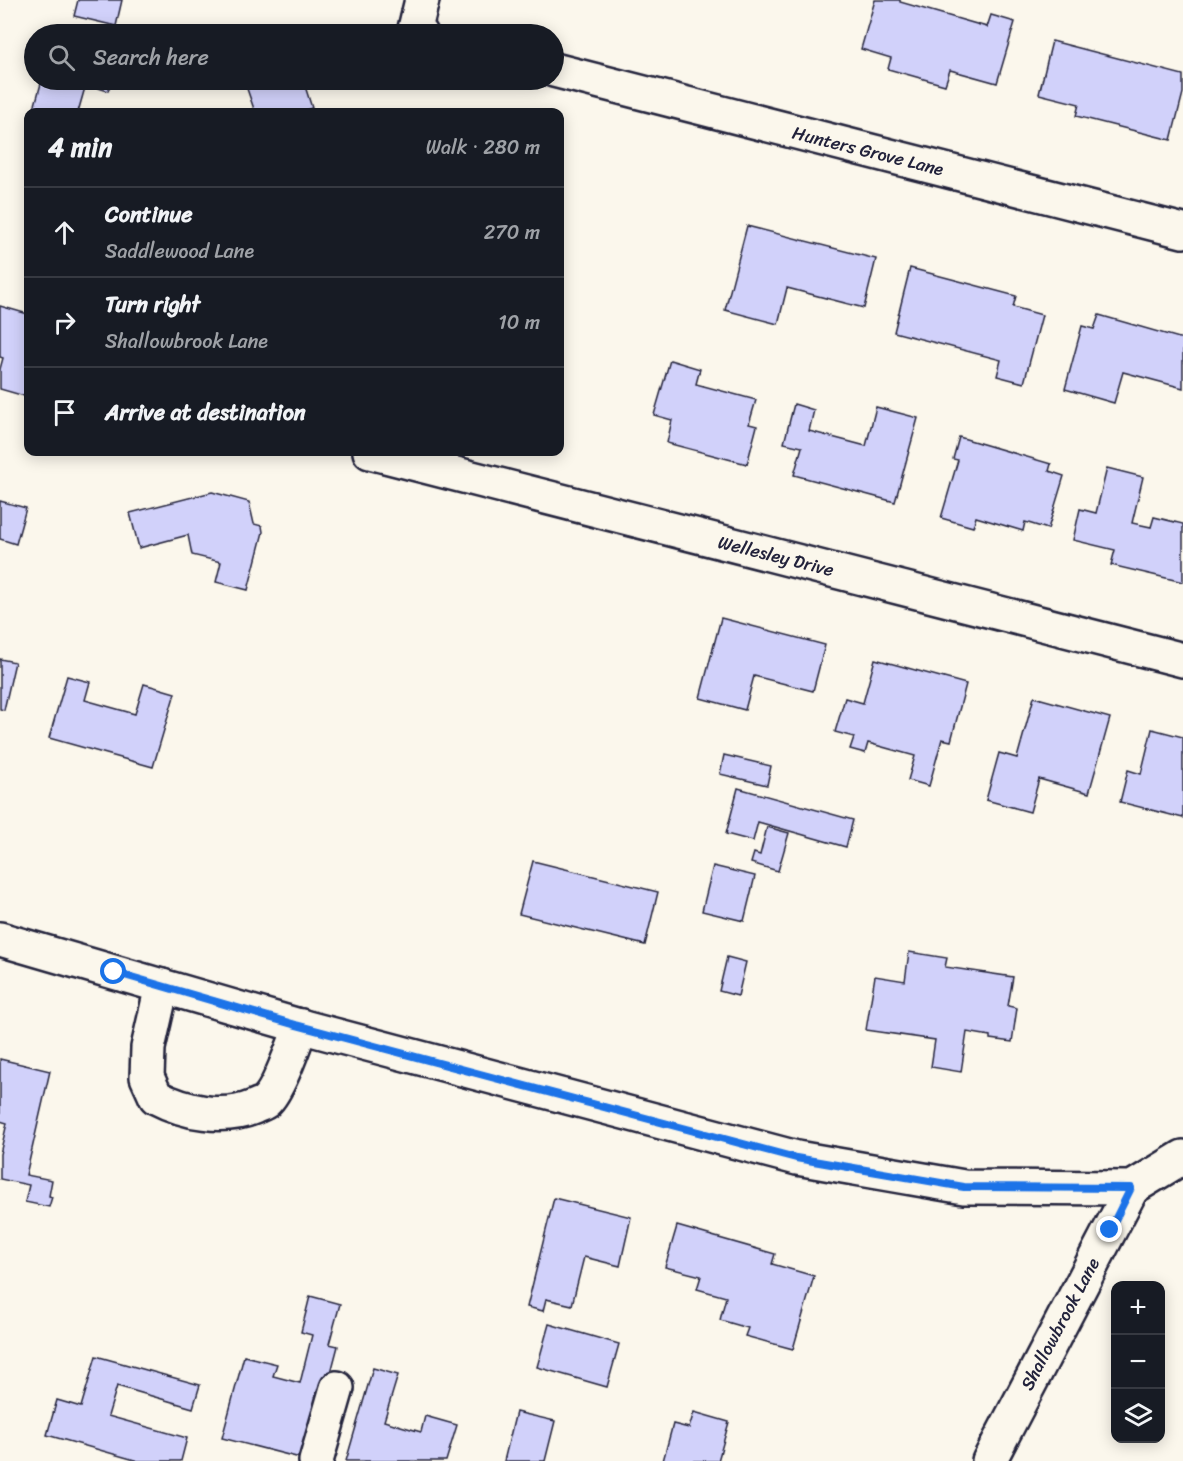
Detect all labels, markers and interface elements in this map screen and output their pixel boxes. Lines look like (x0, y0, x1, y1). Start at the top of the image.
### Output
search box (24, 24, 564, 90)
text: Search here (93, 38, 209, 77)
icon: search (45, 41, 78, 74)
street label: Hunters Grove Lane (789, 117, 947, 185)
text: 4 min (48, 124, 112, 170)
text: Walk · 280 m (426, 130, 540, 165)
text: Continue (105, 195, 193, 234)
text: 270 m (484, 215, 540, 250)
icon: ahead (48, 216, 81, 249)
text: Saddlewood Lane (105, 234, 254, 269)
text: Turn right (105, 285, 200, 324)
text: 10 m (498, 305, 540, 340)
icon: right (48, 306, 81, 339)
text: Shallowbrook Lane (105, 324, 268, 359)
text: Arrive at destination (105, 393, 306, 432)
icon: arrive (48, 396, 81, 429)
street label: Wellesley Drive (715, 526, 837, 586)
route start (100, 958, 126, 984)
route end (1096, 1216, 1122, 1242)
street label: Shallowbrook Lane (1011, 1251, 1109, 1396)
map controls (1111, 1281, 1165, 1443)
button: + (1111, 1281, 1165, 1335)
button: − (1111, 1335, 1165, 1389)
button: layers (1111, 1389, 1165, 1443)

